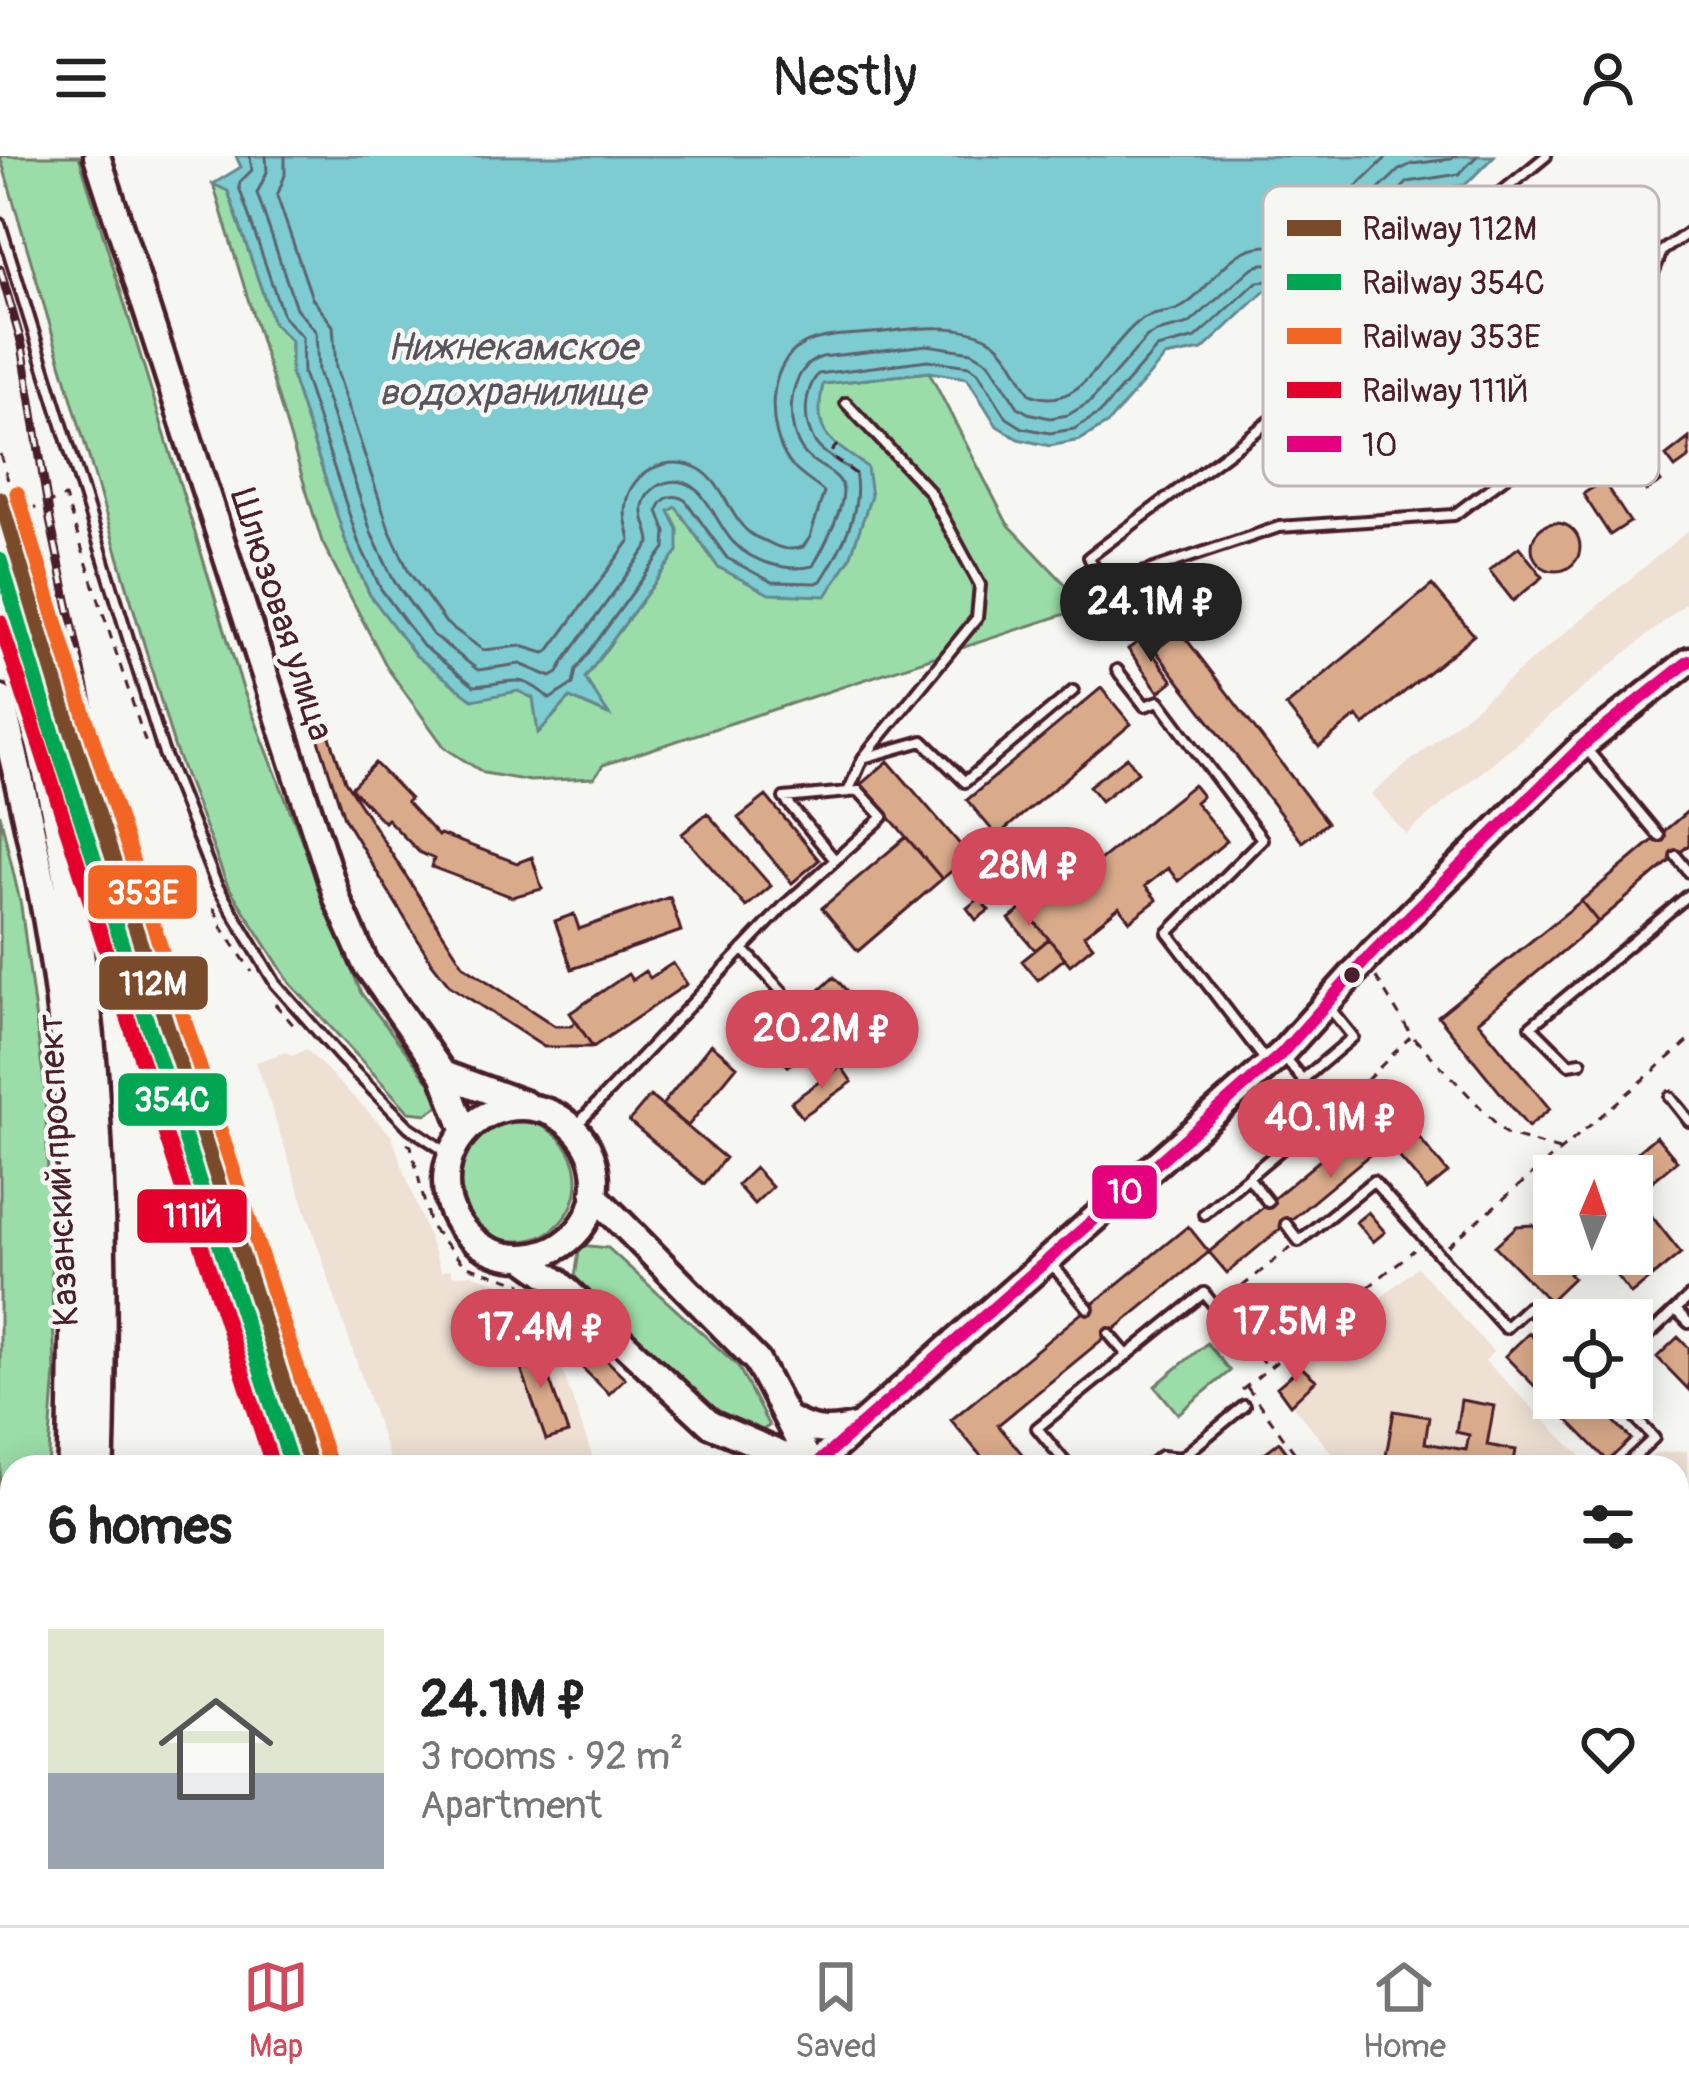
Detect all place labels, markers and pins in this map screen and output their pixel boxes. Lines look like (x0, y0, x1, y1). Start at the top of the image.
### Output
pin: 24.1M ₽ (1040, 563, 1262, 665)
pin: 28M ₽ (945, 827, 1113, 929)
unlabelled marker (1341, 964, 1363, 986)
pin: 20.2M ₽ (711, 990, 933, 1092)
pin: 40.1M ₽ (1220, 1079, 1442, 1181)
pin: 17.5M ₽ (1185, 1283, 1407, 1385)
pin: 17.4M ₽ (430, 1289, 652, 1391)

